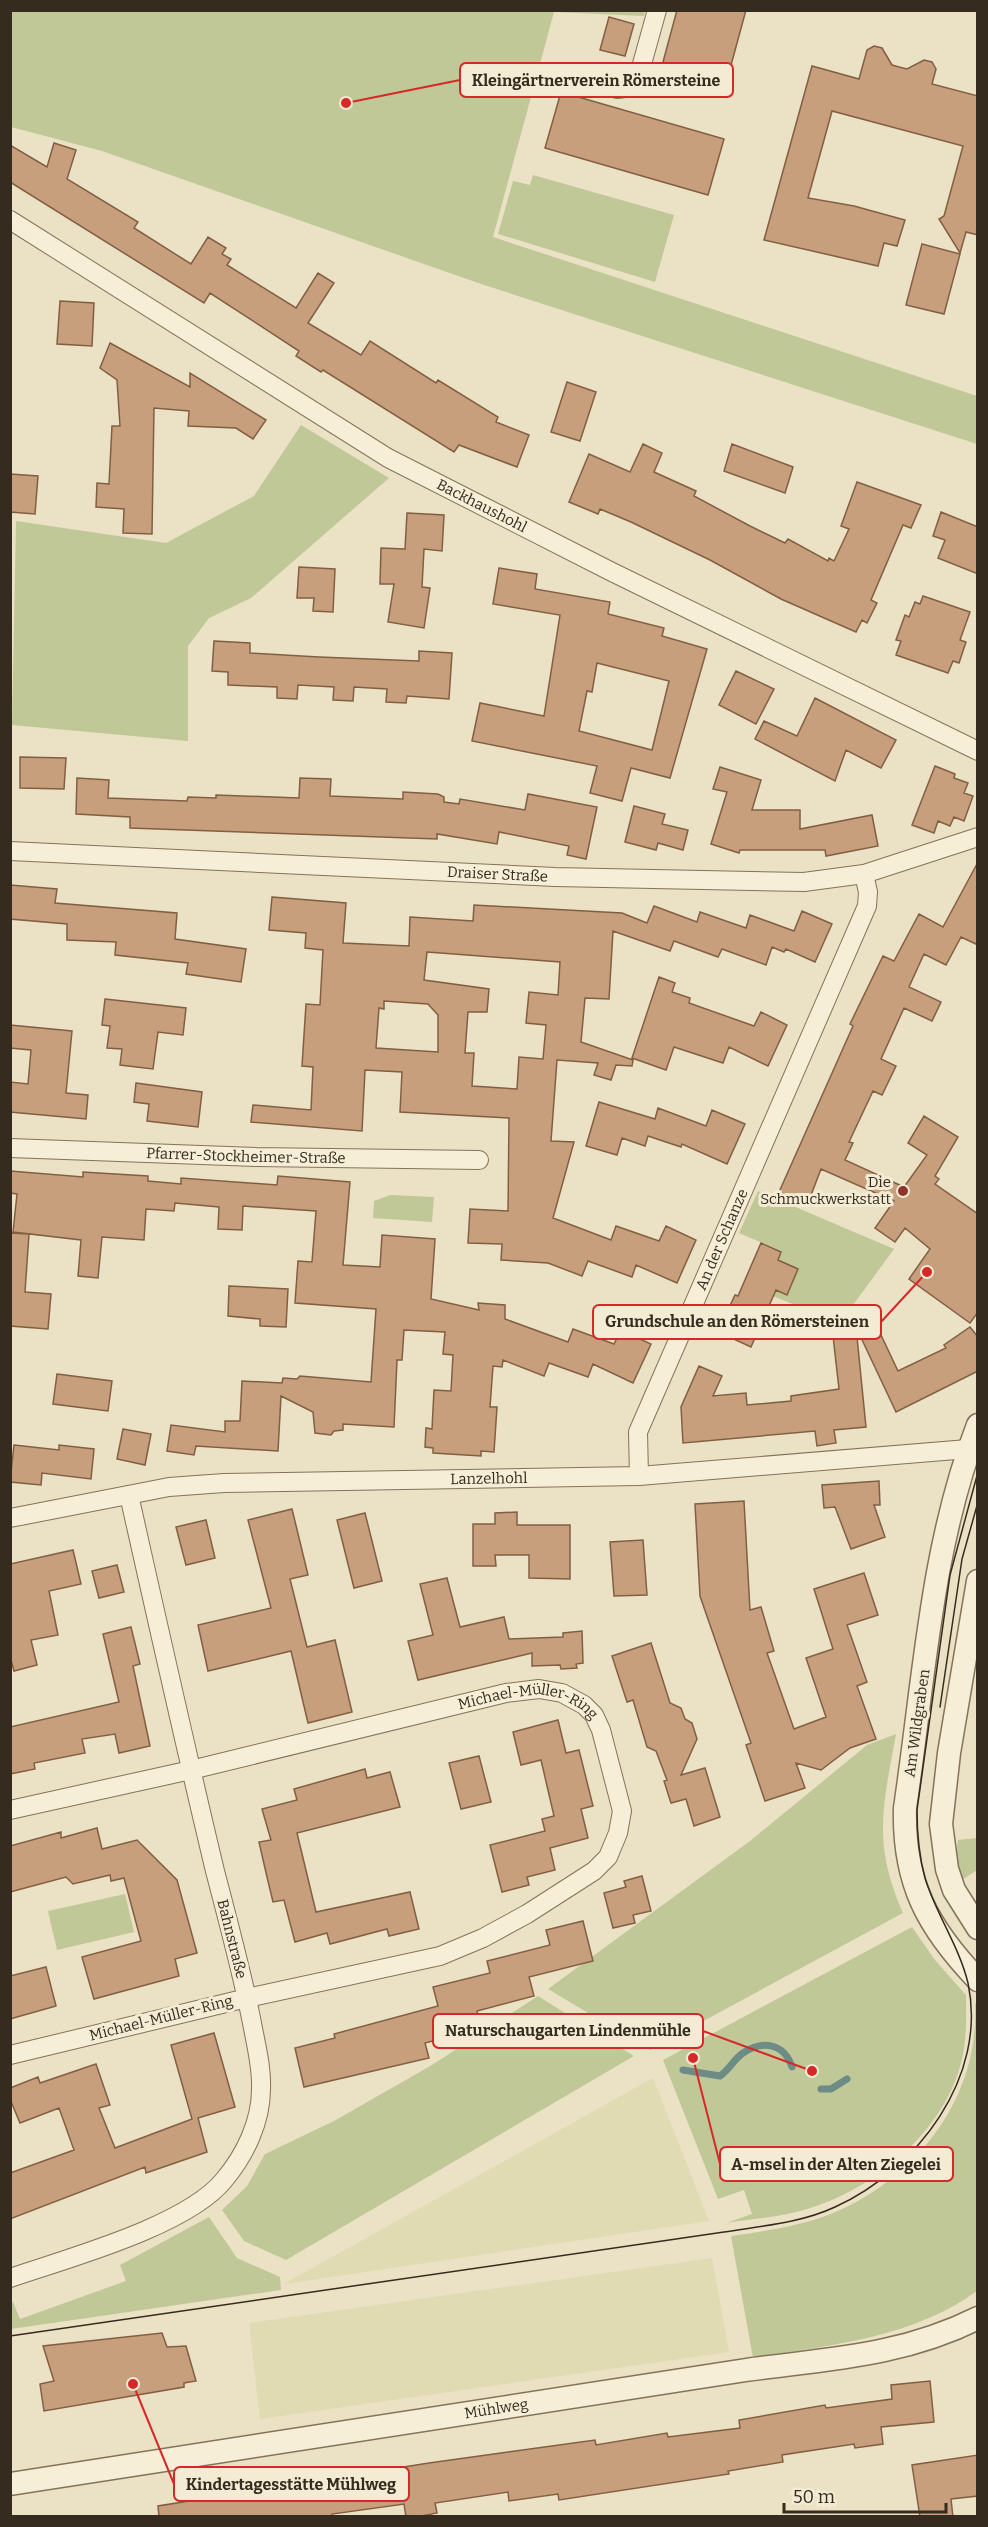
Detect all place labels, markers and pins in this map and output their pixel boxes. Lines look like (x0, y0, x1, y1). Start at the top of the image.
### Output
callout: Kleingärtnerverein Römersteine (460, 63, 733, 97)
place label: Die Schmuckwerkstatt (760, 1173, 892, 1208)
marker: Die Schmuckwerkstatt (896, 1184, 910, 1198)
callout: Grundschule an den Römersteinen (593, 1305, 881, 1339)
callout: Naturschaugarten Lindenmühle (433, 2014, 703, 2048)
callout: A-msel in der Alten Ziegelei (720, 2147, 953, 2181)
callout: Kindertagesstätte Mühlweg (174, 2467, 409, 2501)

